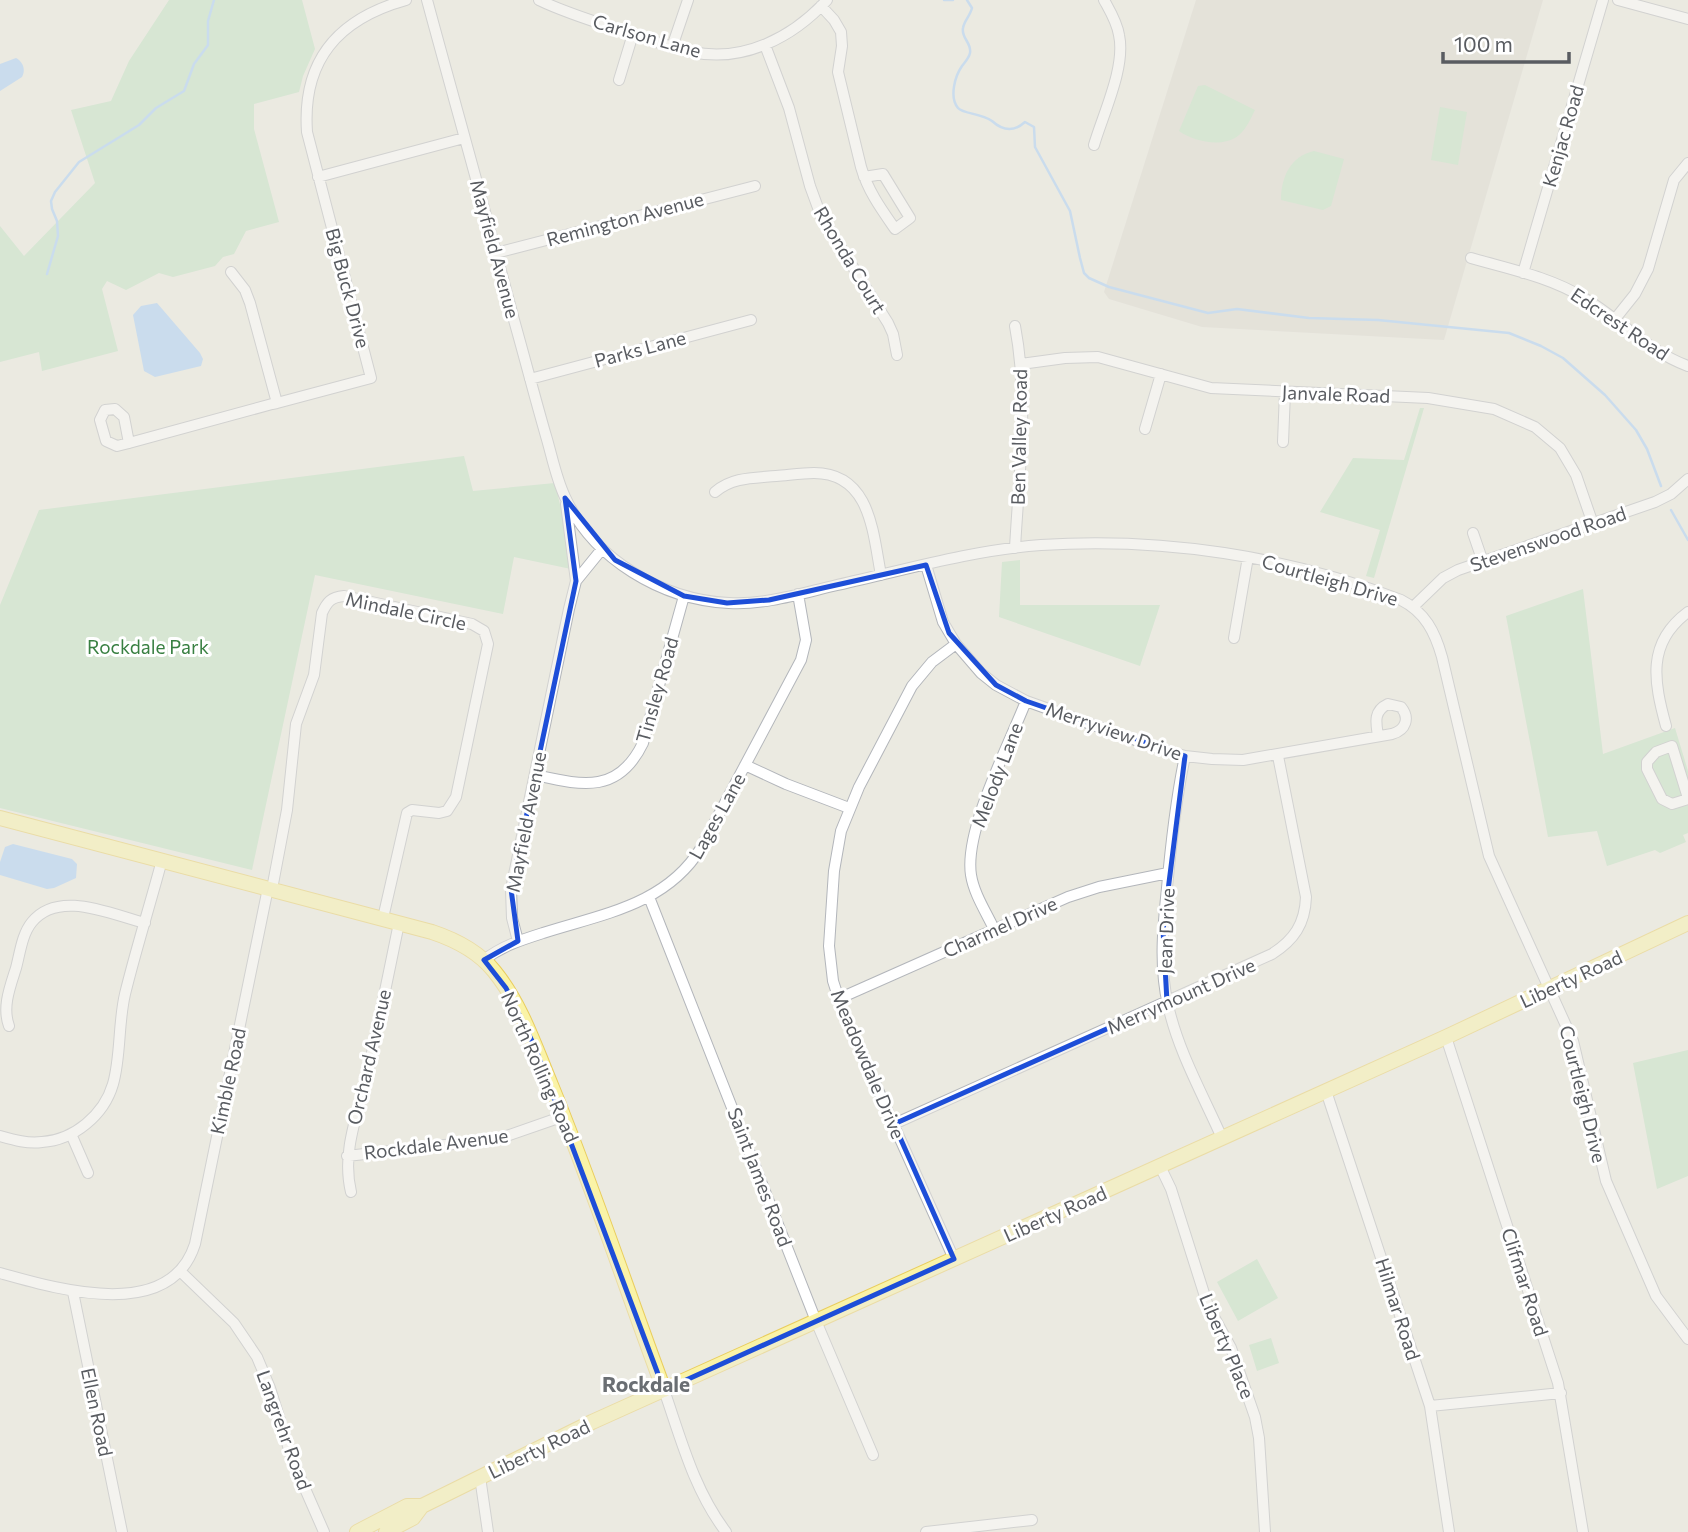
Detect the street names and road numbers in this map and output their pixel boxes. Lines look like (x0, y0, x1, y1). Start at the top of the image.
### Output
street label: Carlson Lane (590, 9, 704, 62)
street label: Kenjac Road (1537, 82, 1588, 190)
street label: Mayfield Avenue (466, 177, 525, 321)
street label: Remington Avenue (544, 186, 706, 251)
street label: Rhonda Court (809, 202, 891, 318)
street label: Big Buck Drive (321, 225, 376, 350)
street label: Edcrest Road (1567, 282, 1674, 365)
street label: Parks Lane (592, 325, 688, 372)
street label: Ben Valley Road (1006, 369, 1031, 505)
street label: Janvale Road (1281, 380, 1391, 407)
street label: Stevenswood Road (1467, 501, 1629, 576)
street label: Courtleigh Drive (1259, 549, 1401, 610)
street label: Mindale Circle (344, 587, 469, 635)
street label: Tinsley Road (630, 634, 683, 745)
street label: Merryview Drive (1043, 696, 1185, 765)
street label: Melody Lane (966, 719, 1027, 831)
street label: Mayfield Avenue (501, 750, 550, 894)
street label: Lages Lane (683, 769, 750, 863)
street label: Jean Drive (1153, 888, 1178, 974)
street label: Charmel Drive (939, 891, 1060, 962)
street label: Liberty Road (1516, 945, 1626, 1012)
street label: Merrymount Drive (1103, 953, 1259, 1039)
street label: Meadowdale Drive (827, 986, 910, 1142)
street label: Orchard Avenue (342, 987, 395, 1127)
street label: North Rolling Road (497, 988, 584, 1146)
street label: Courtleigh Drive (1555, 1023, 1612, 1165)
street label: Kimble Road (205, 1026, 250, 1136)
street label: Saint James Road (723, 1104, 798, 1250)
street label: Rockdale Avenue (362, 1123, 510, 1164)
street label: Liberty Road (1000, 1181, 1110, 1246)
street label: Clifmar Road (1497, 1225, 1554, 1339)
street label: Hilmar Road (1371, 1255, 1426, 1363)
street label: Liberty Place (1195, 1290, 1260, 1402)
street label: Ellen Road (77, 1366, 118, 1458)
street label: Langrehr Road (252, 1367, 317, 1493)
street label: Liberty Road (484, 1414, 593, 1483)

